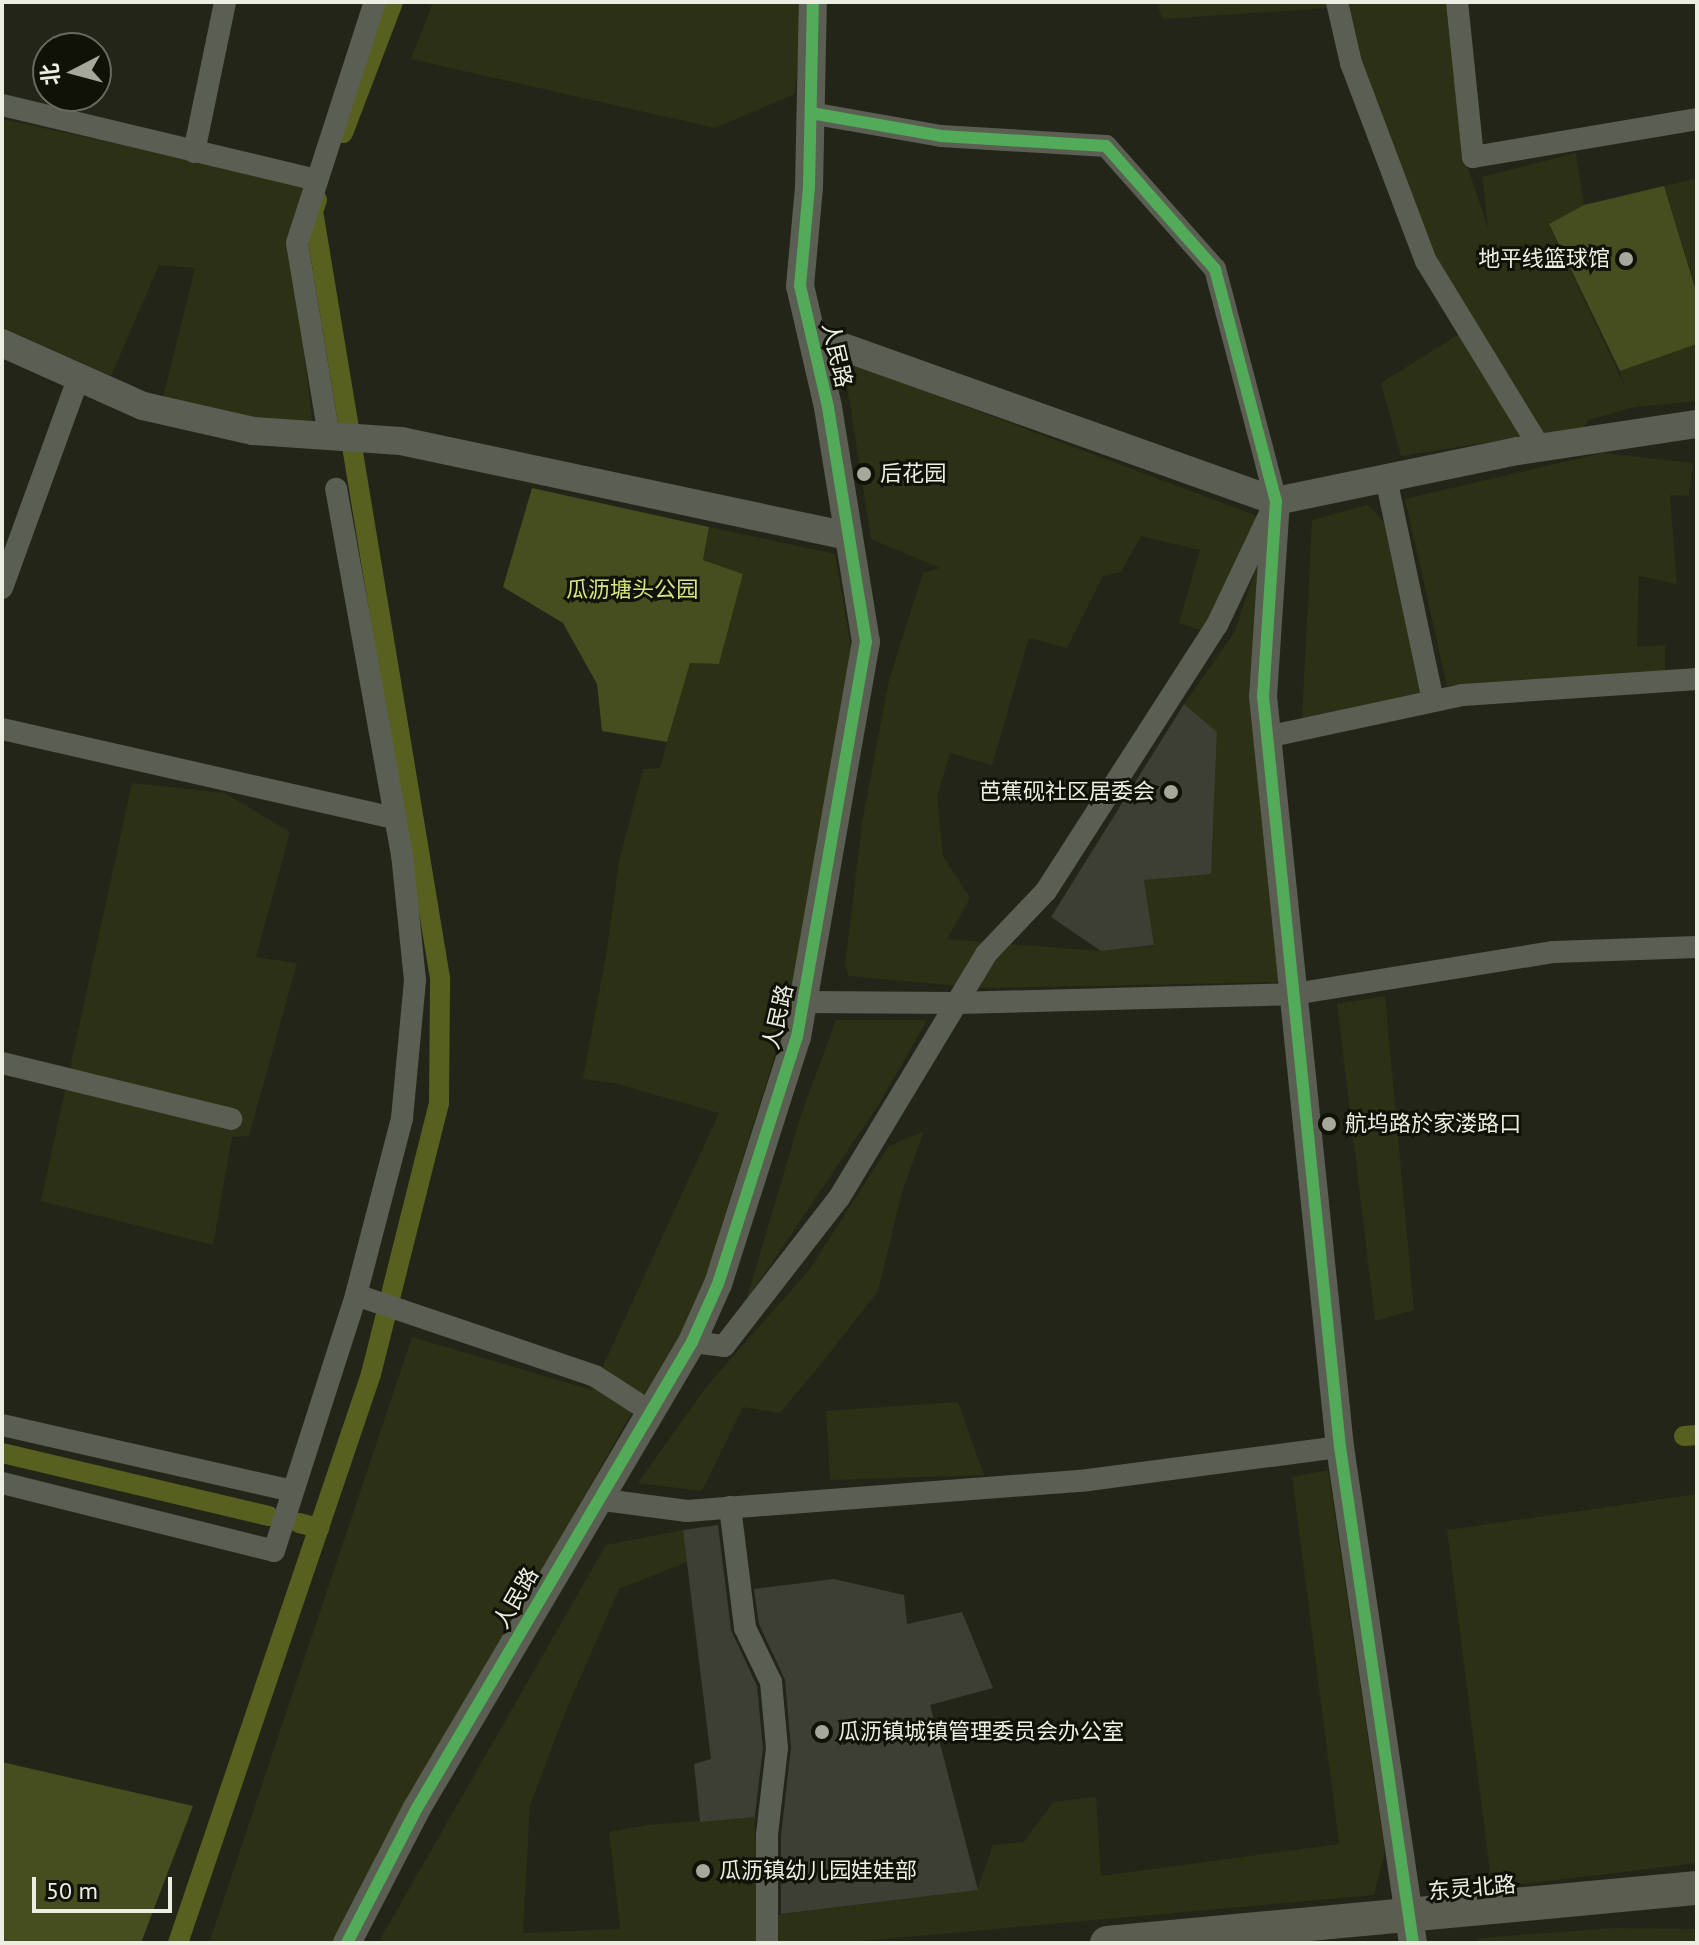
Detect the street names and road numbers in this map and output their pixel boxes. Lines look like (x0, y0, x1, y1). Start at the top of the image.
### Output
street label: 人民路 (817, 320, 857, 390)
street label: 人民路 (758, 982, 798, 1052)
street label: 人民路 (488, 1563, 544, 1633)
street label: 东灵北路 (1427, 1871, 1517, 1905)

